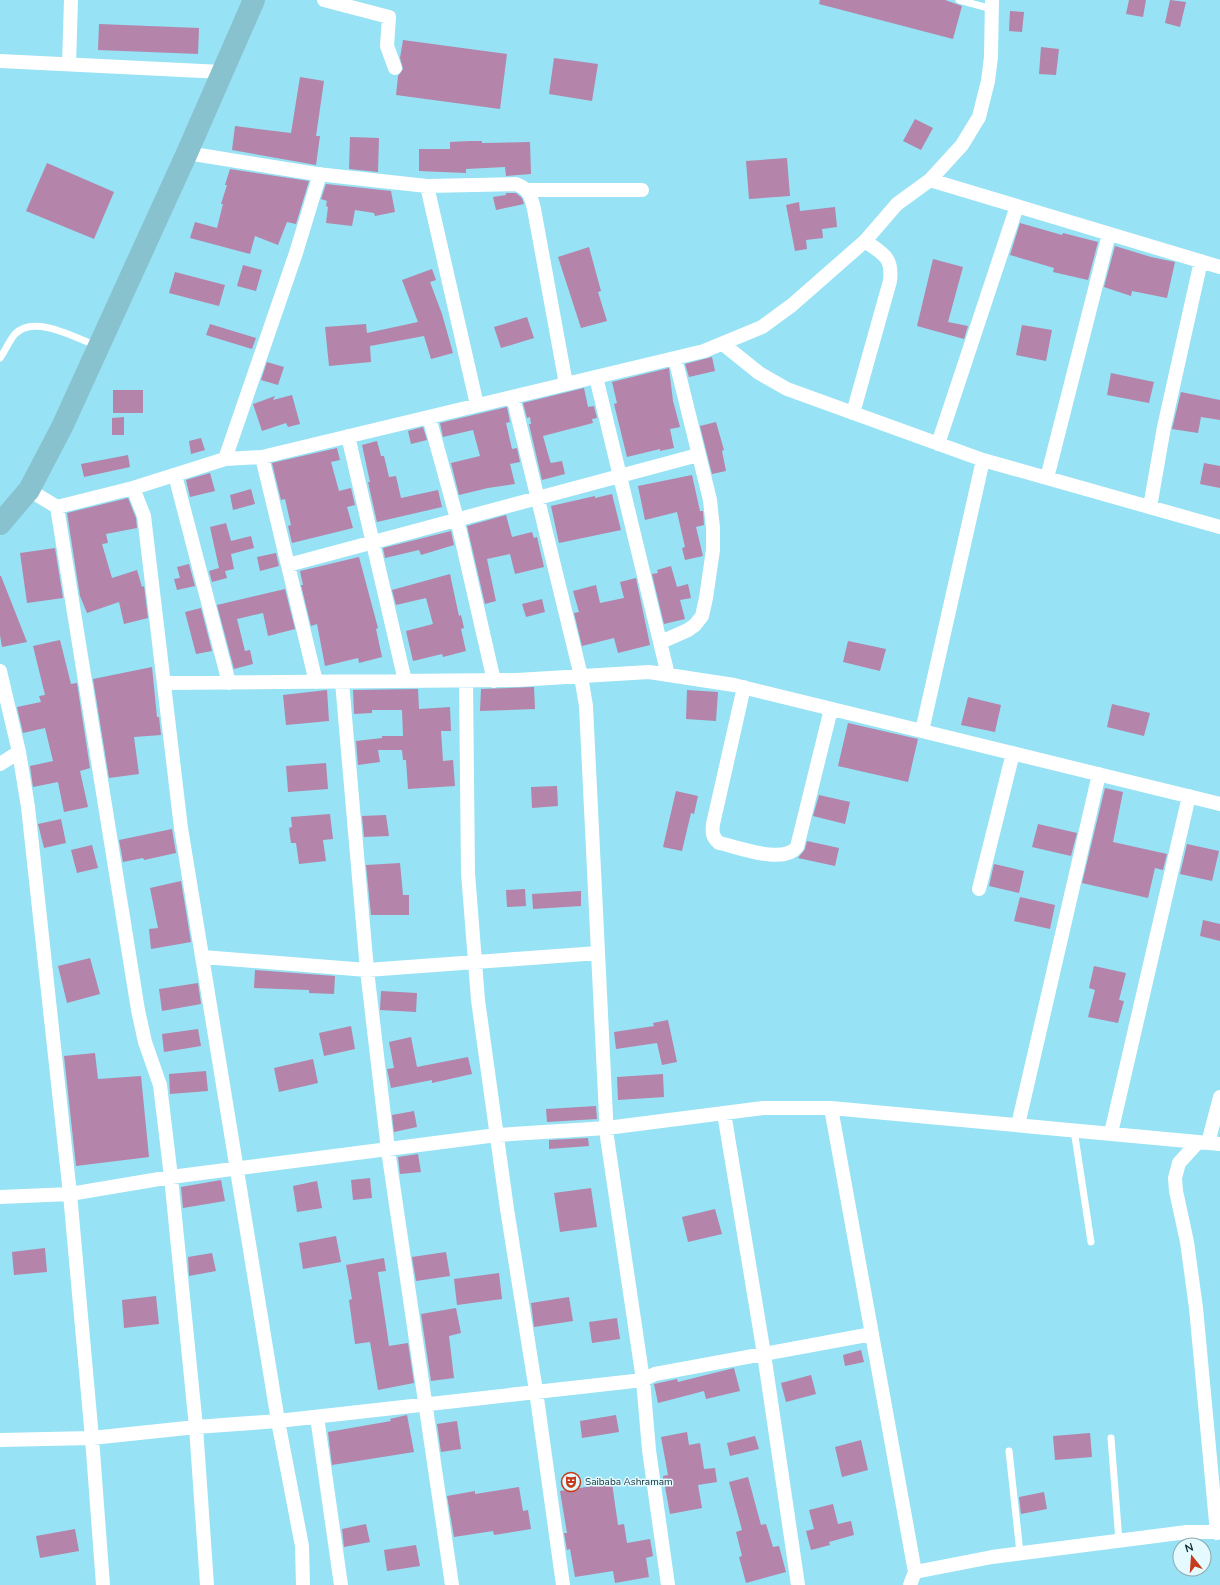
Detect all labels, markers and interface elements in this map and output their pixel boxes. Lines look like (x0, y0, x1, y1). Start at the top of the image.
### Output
theatre icon: Saibaba Ashramam (560, 1471, 582, 1493)
place label: Saibaba Ashramam (585, 1475, 673, 1489)
north arrow (1172, 1537, 1212, 1577)
text: N (1183, 1540, 1195, 1556)

